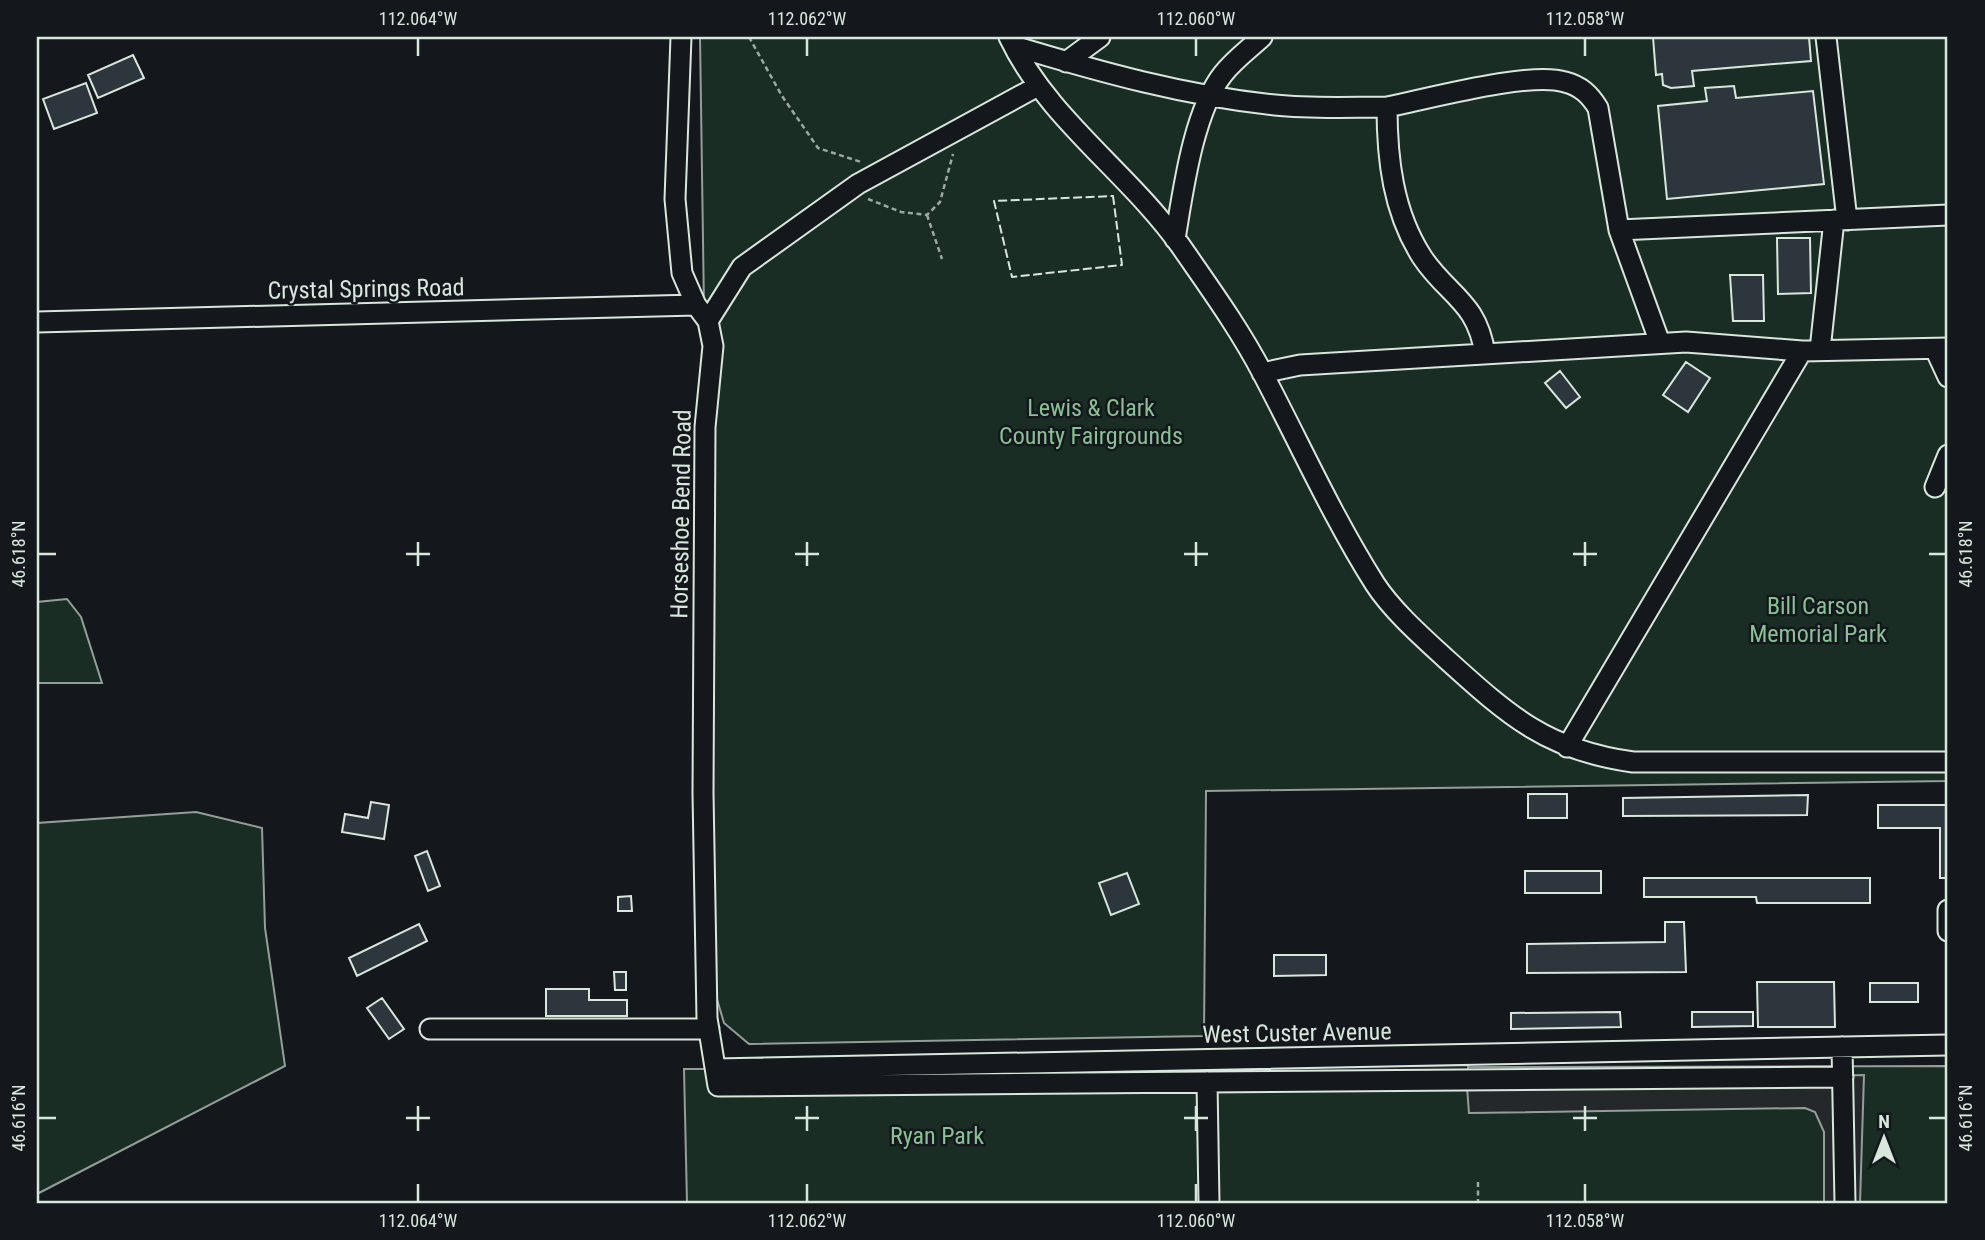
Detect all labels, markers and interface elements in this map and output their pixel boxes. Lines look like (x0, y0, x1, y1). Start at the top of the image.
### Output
text: 112.064°W (379, 8, 458, 29)
text: 112.062°W (768, 8, 847, 29)
text: 112.060°W (1157, 8, 1236, 29)
text: 112.058°W (1546, 8, 1625, 29)
street label: Crystal Springs Road (267, 273, 465, 305)
park label: Lewis & Clark County Fairgrounds (999, 394, 1183, 450)
street label: Horseshoe Bend Road (665, 409, 697, 619)
text: 46.618°N (8, 520, 29, 588)
text: 46.618°N (1955, 520, 1976, 588)
park label: Bill Carson Memorial Park (1749, 592, 1887, 648)
street label: West Custer Avenue (1202, 1017, 1392, 1049)
text: 46.616°N (8, 1084, 29, 1152)
text: 46.616°N (1955, 1084, 1976, 1152)
north arrow (1848, 1104, 1918, 1174)
text: N (1878, 1110, 1890, 1133)
park label: Ryan Park (890, 1122, 984, 1150)
text: 112.064°W (379, 1210, 458, 1231)
text: 112.062°W (768, 1210, 847, 1231)
text: 112.060°W (1157, 1210, 1236, 1231)
text: 112.058°W (1546, 1210, 1625, 1231)

